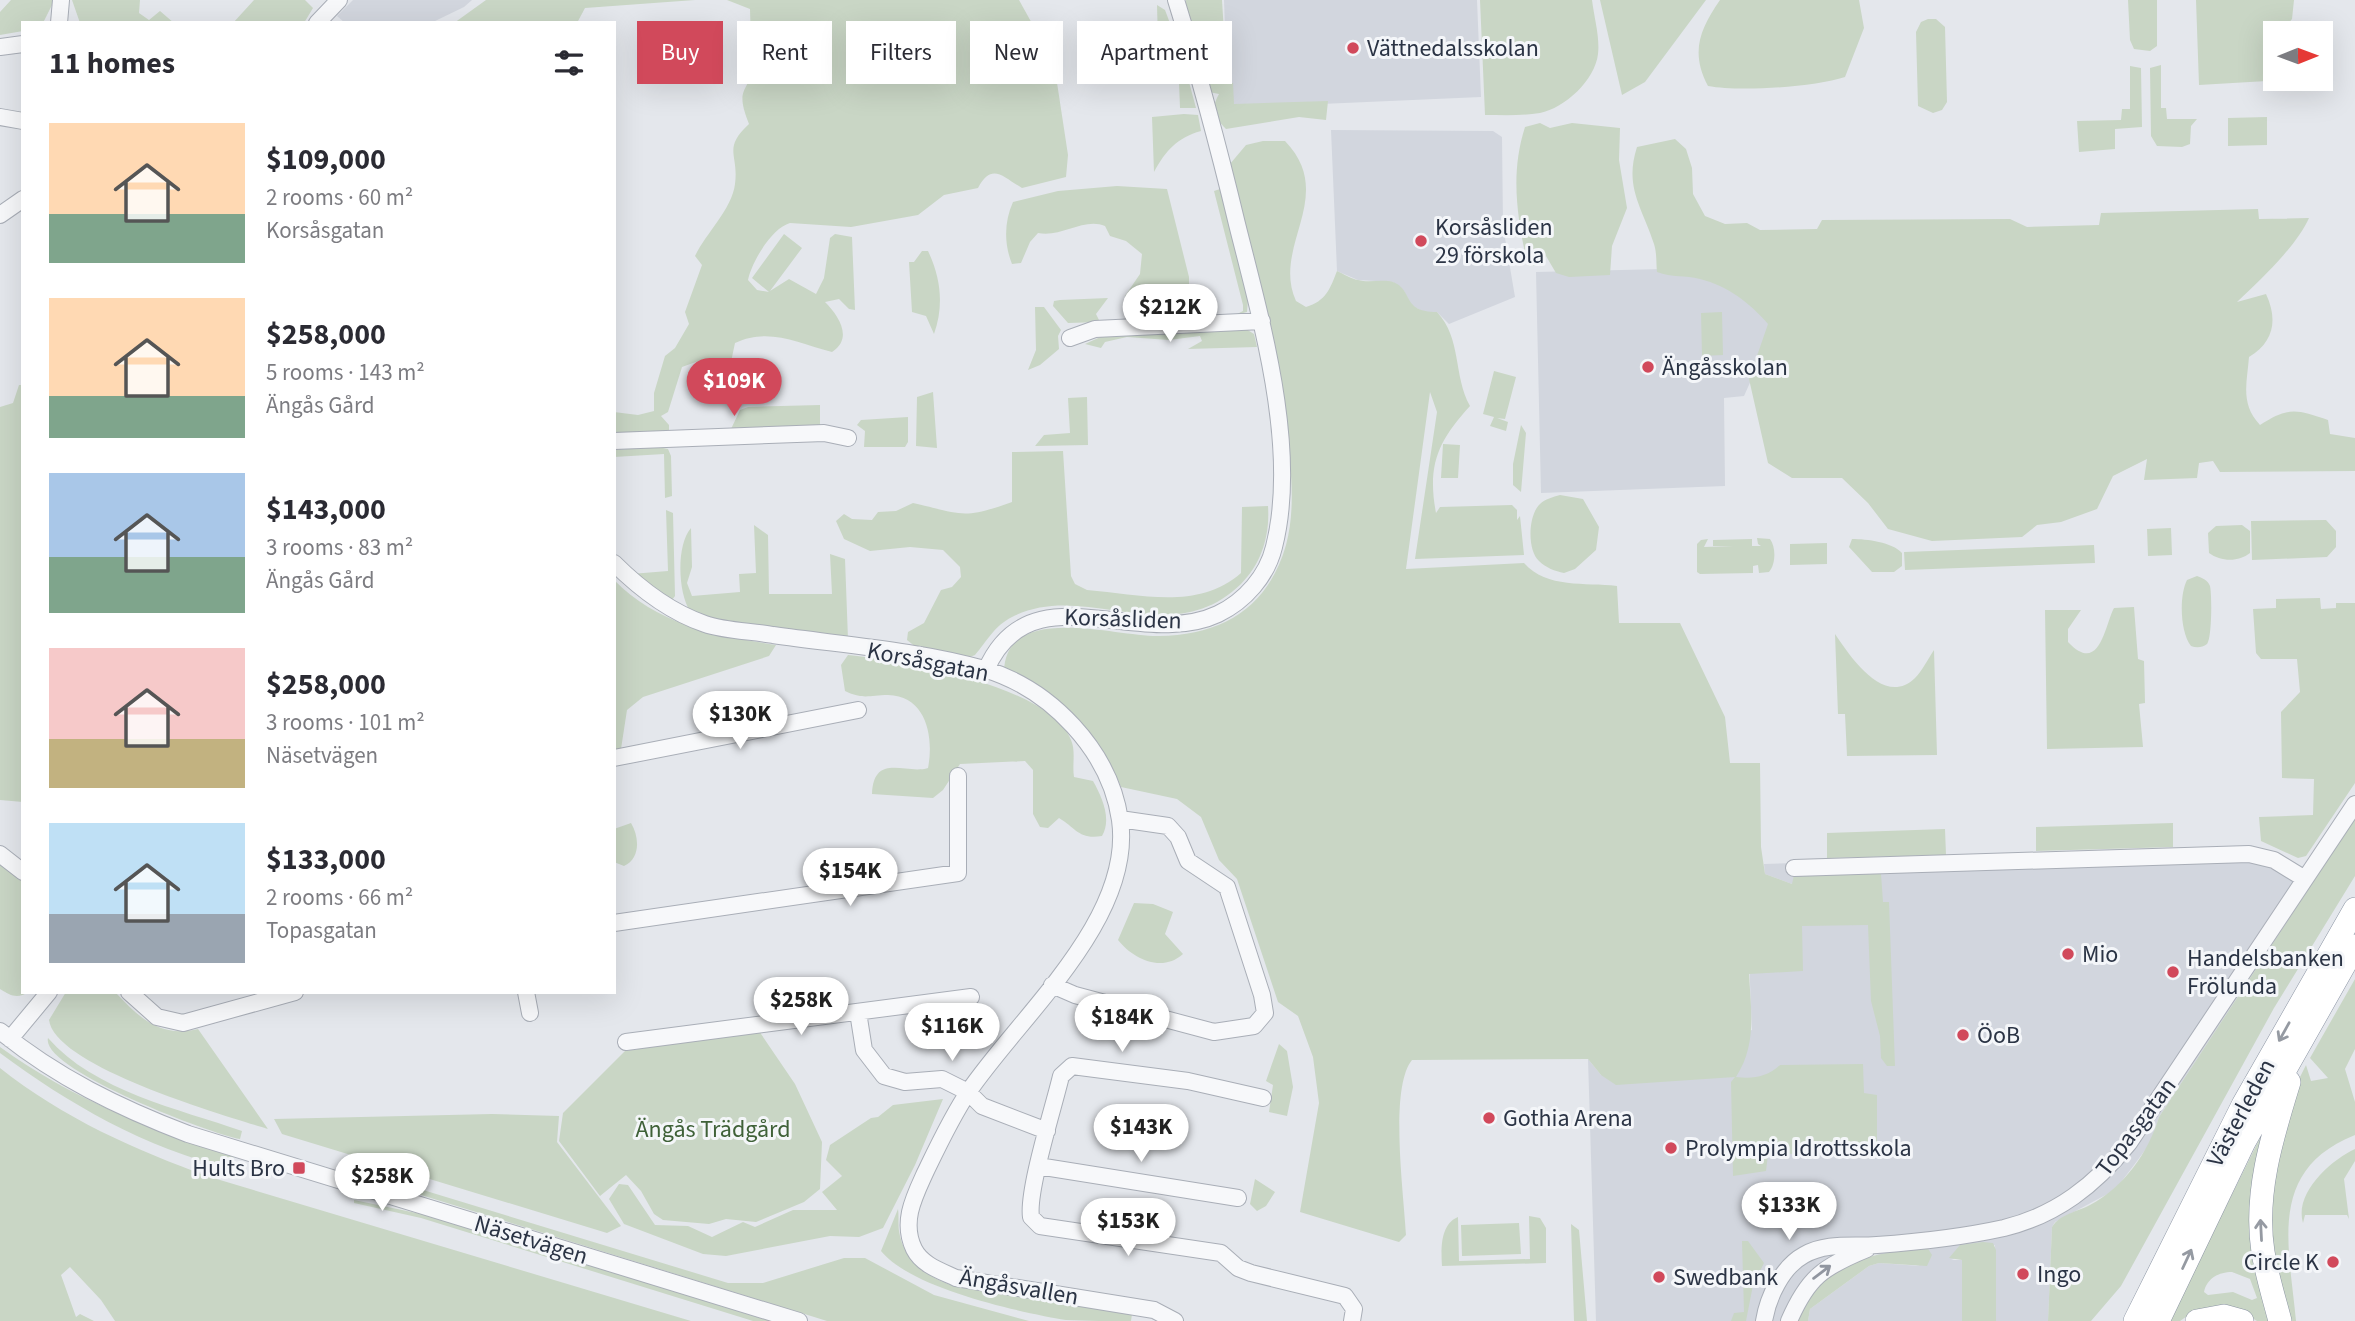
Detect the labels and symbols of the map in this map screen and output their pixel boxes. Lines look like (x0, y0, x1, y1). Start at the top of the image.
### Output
north arrow (2263, 21, 2333, 91)
place label: Vättnedalsskolan (1367, 31, 1539, 66)
marker: Vättnedalsskolan (1345, 40, 1361, 56)
place label: Korsåsliden 29 förskola (1435, 210, 1553, 273)
marker: Korsåsliden 29 förskola (1413, 233, 1429, 249)
pin: $212K (1121, 284, 1219, 344)
place label: Ängåsskolan (1662, 350, 1788, 385)
pin: $109K (685, 358, 783, 418)
marker: Ängåsskolan (1640, 359, 1656, 375)
street label: Korsåsliden (1064, 599, 1182, 639)
street label: Korsåsgatan (864, 633, 992, 691)
pin: $130K (691, 692, 789, 751)
pin: $154K (801, 848, 899, 908)
place label: Mio (2082, 937, 2118, 972)
place label: Handelsbanken Frölunda (2187, 941, 2344, 1004)
marker: Mio (2060, 946, 2076, 962)
marker: Handelsbanken Frölunda (2165, 964, 2181, 980)
pin: $258K (752, 978, 850, 1037)
pin: $184K (1073, 995, 1171, 1054)
pin: $116K (903, 1004, 1001, 1063)
place label: ÖoB (1977, 1018, 2020, 1053)
one-way arrow (2277, 1021, 2291, 1041)
marker: ÖoB (1955, 1027, 1971, 1043)
street label: Västerleden (2198, 1053, 2284, 1173)
street label: Topasgatan (2087, 1070, 2185, 1184)
place label: Gothia Arena (1503, 1101, 1633, 1136)
pin: $143K (1092, 1104, 1190, 1164)
marker: Gothia Arena (1481, 1110, 1497, 1126)
park label: Ängås Trädgård (636, 1112, 790, 1147)
place label: Prolympia Idrottsskola (1685, 1131, 1912, 1166)
marker: Prolympia Idrottsskola (1663, 1140, 1679, 1156)
place label: Hults Bro (192, 1151, 285, 1186)
pin: $258K (333, 1154, 431, 1213)
marker: Hults Bro (291, 1160, 307, 1176)
pin: $133K (1740, 1182, 1838, 1242)
pin: $153K (1079, 1198, 1177, 1258)
street label: Näsetvägen (470, 1206, 592, 1274)
one-way arrow (2255, 1219, 2268, 1242)
place label: Circle K (2244, 1245, 2319, 1280)
one-way arrow (2181, 1249, 2194, 1270)
marker: Circle K (2325, 1254, 2341, 1270)
place label: Ingo (2037, 1257, 2081, 1292)
street label: Ängåsvallen (957, 1259, 1081, 1315)
place label: Swedbank (1673, 1260, 1778, 1295)
one-way arrow (1812, 1264, 1831, 1279)
marker: Ingo (2015, 1266, 2031, 1282)
marker: Swedbank (1651, 1269, 1667, 1285)

